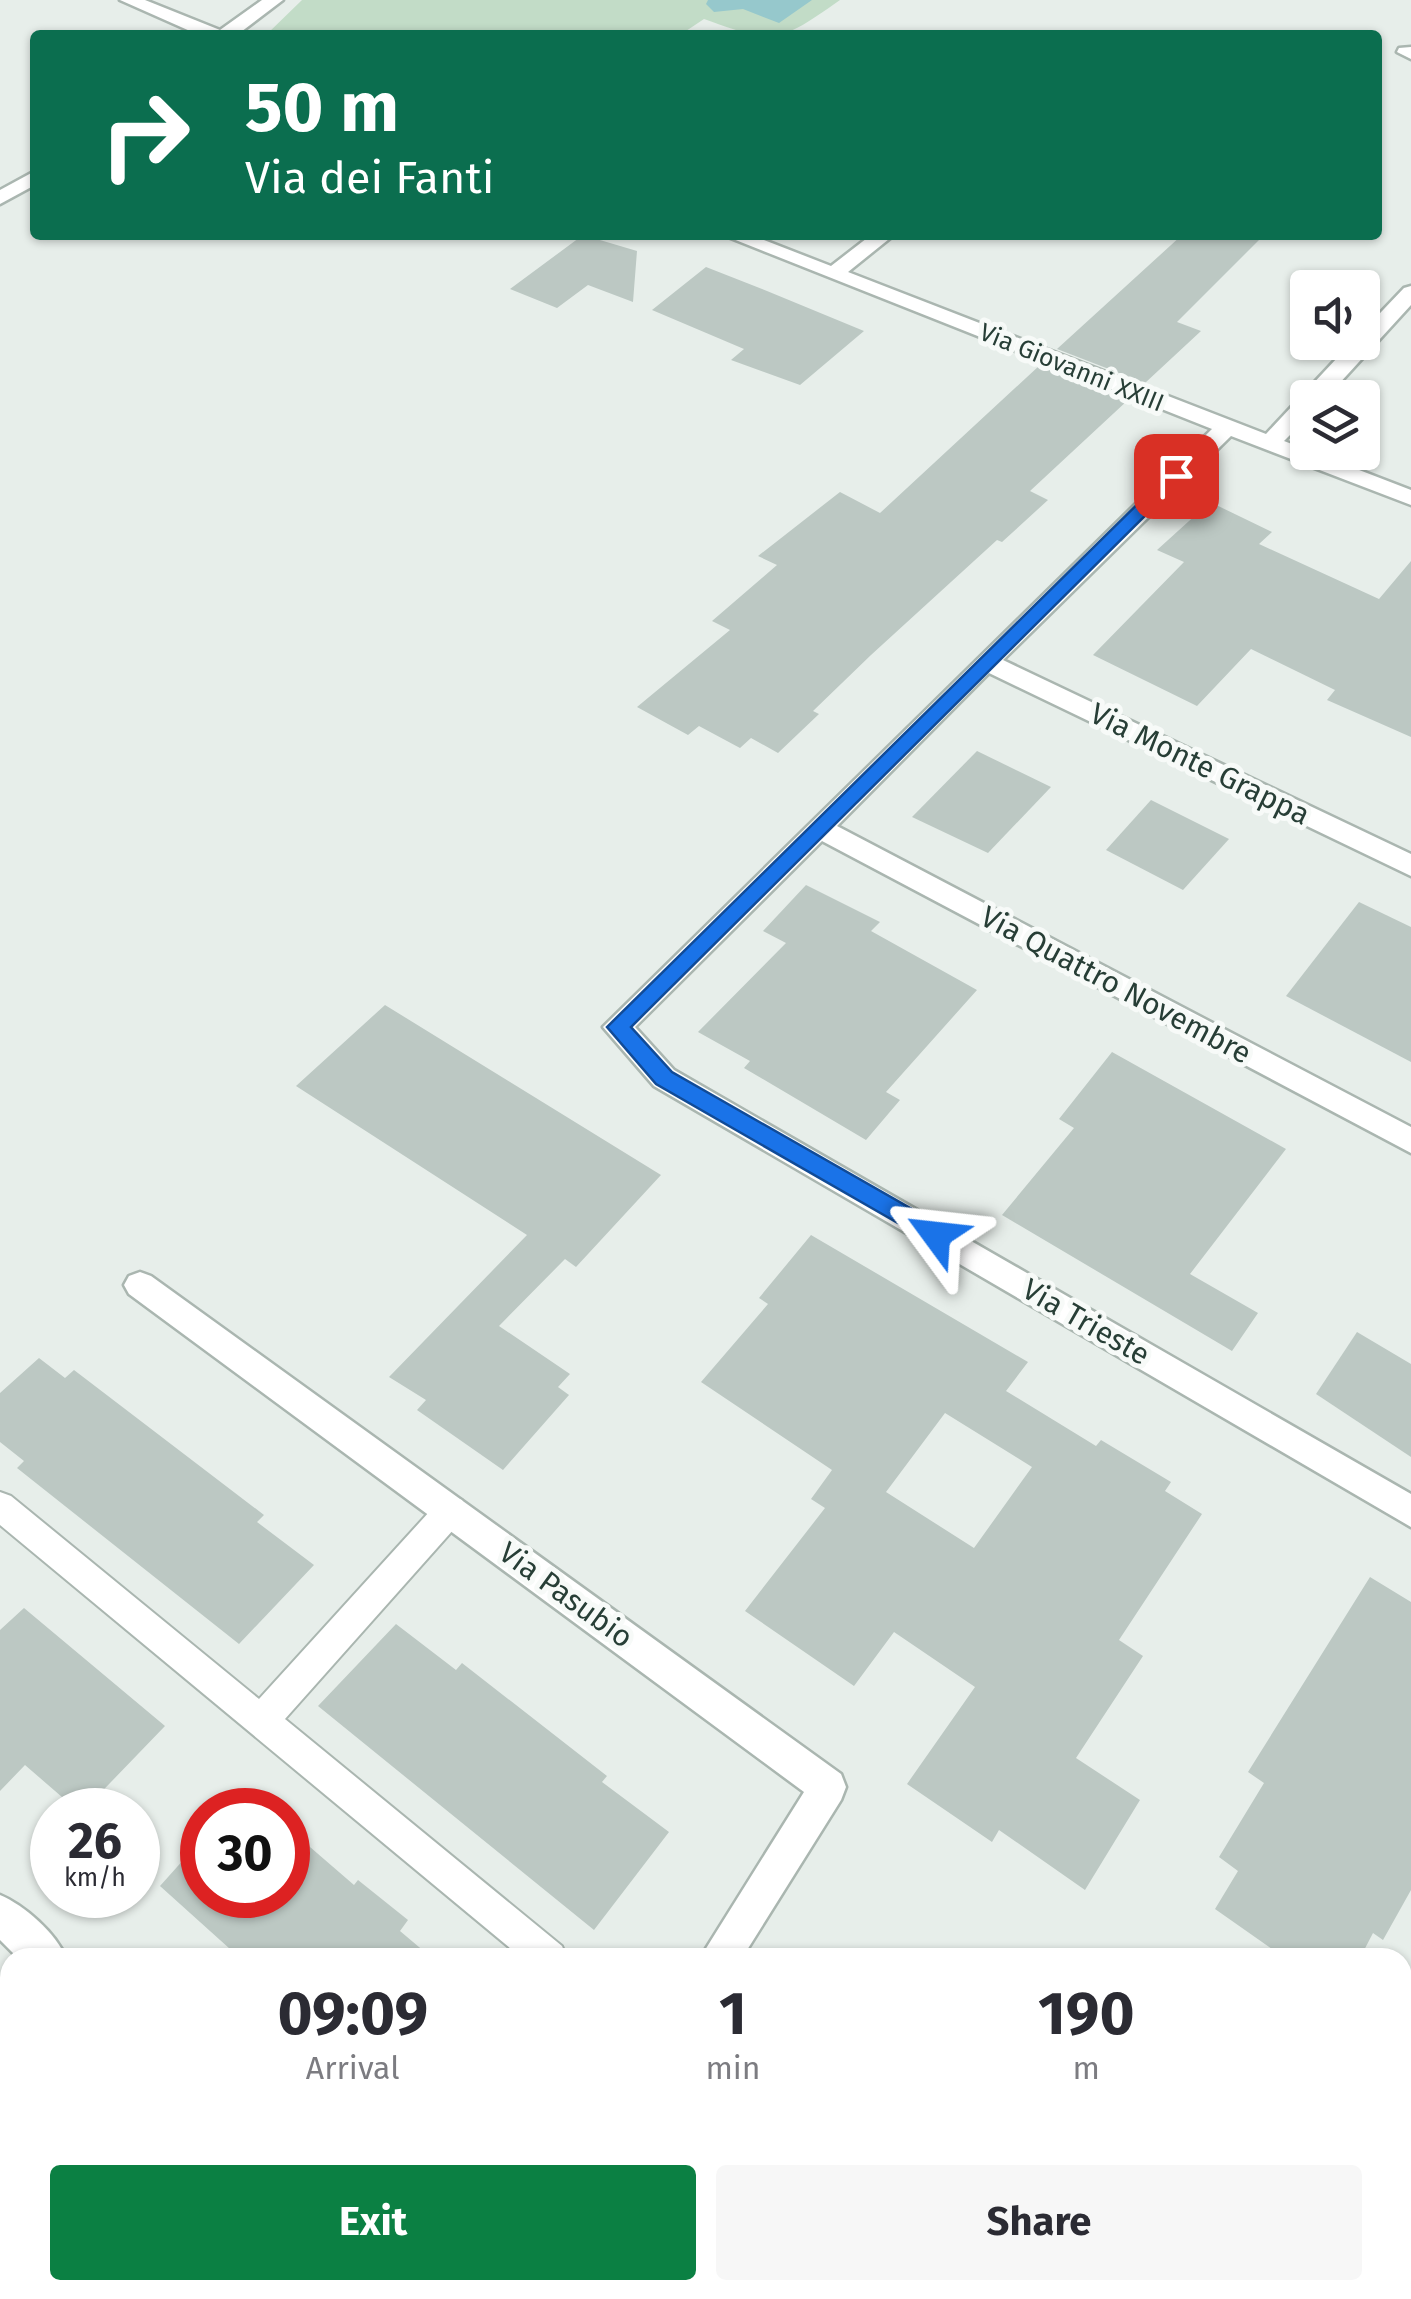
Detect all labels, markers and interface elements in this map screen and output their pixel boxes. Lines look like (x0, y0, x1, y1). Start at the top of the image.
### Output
text: 50 m (245, 66, 399, 150)
icon: right (80, 70, 210, 200)
text: Via dei Fanti (245, 151, 494, 205)
map controls (1290, 270, 1380, 470)
button: sound (1290, 270, 1380, 360)
street label: Via Giovanni XXIII (975, 317, 1168, 419)
button: layers (1290, 380, 1380, 470)
pin (1134, 434, 1219, 519)
icon: arrive (1149, 449, 1204, 504)
street label: Via Monte Grappa (1084, 695, 1316, 833)
street label: Via Quattro Novembre (975, 898, 1257, 1072)
position arrow (884, 1183, 988, 1287)
street label: Via Trieste (1016, 1271, 1156, 1373)
street label: Via Pasubio (492, 1534, 640, 1656)
speed limit sign: 30 (180, 1788, 310, 1918)
text: 26 (68, 1811, 122, 1871)
text: km/h (64, 1863, 126, 1893)
text: 09:09 (277, 1978, 428, 2050)
text: 1 (719, 1978, 747, 2050)
text: 190 (1038, 1978, 1135, 2050)
text: Arrival (306, 2049, 400, 2087)
text: min (705, 2049, 761, 2087)
text: m (1073, 2049, 1100, 2087)
button: Exit (50, 2165, 696, 2280)
button: Share (716, 2165, 1362, 2280)

